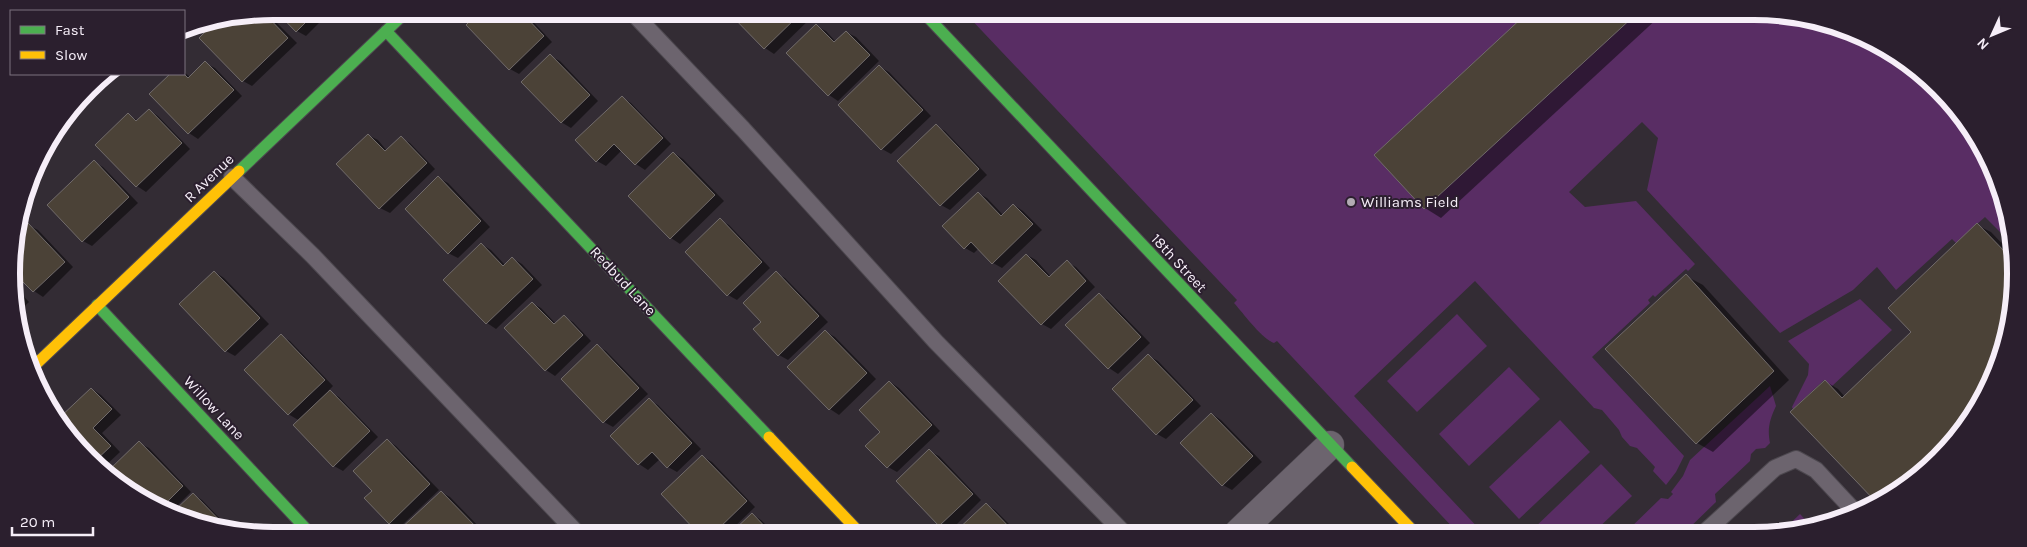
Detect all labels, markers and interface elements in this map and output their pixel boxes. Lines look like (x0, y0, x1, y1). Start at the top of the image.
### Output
legend (10, 10, 185, 75)
north arrow (1967, 10, 2017, 60)
text: Fast (55, 21, 85, 39)
text: N (1973, 34, 1993, 53)
text: Slow (55, 46, 87, 64)
street label: R Avenue (180, 150, 238, 206)
place label: Williams Field (1361, 193, 1459, 211)
marker: Williams Field (1345, 196, 1357, 208)
street label: 18th Street (1147, 230, 1211, 296)
street label: Redbud Lane (586, 243, 660, 319)
street label: Willow Lane (180, 372, 248, 444)
scale bar (12, 504, 94, 536)
text: 20 m (20, 513, 55, 531)

